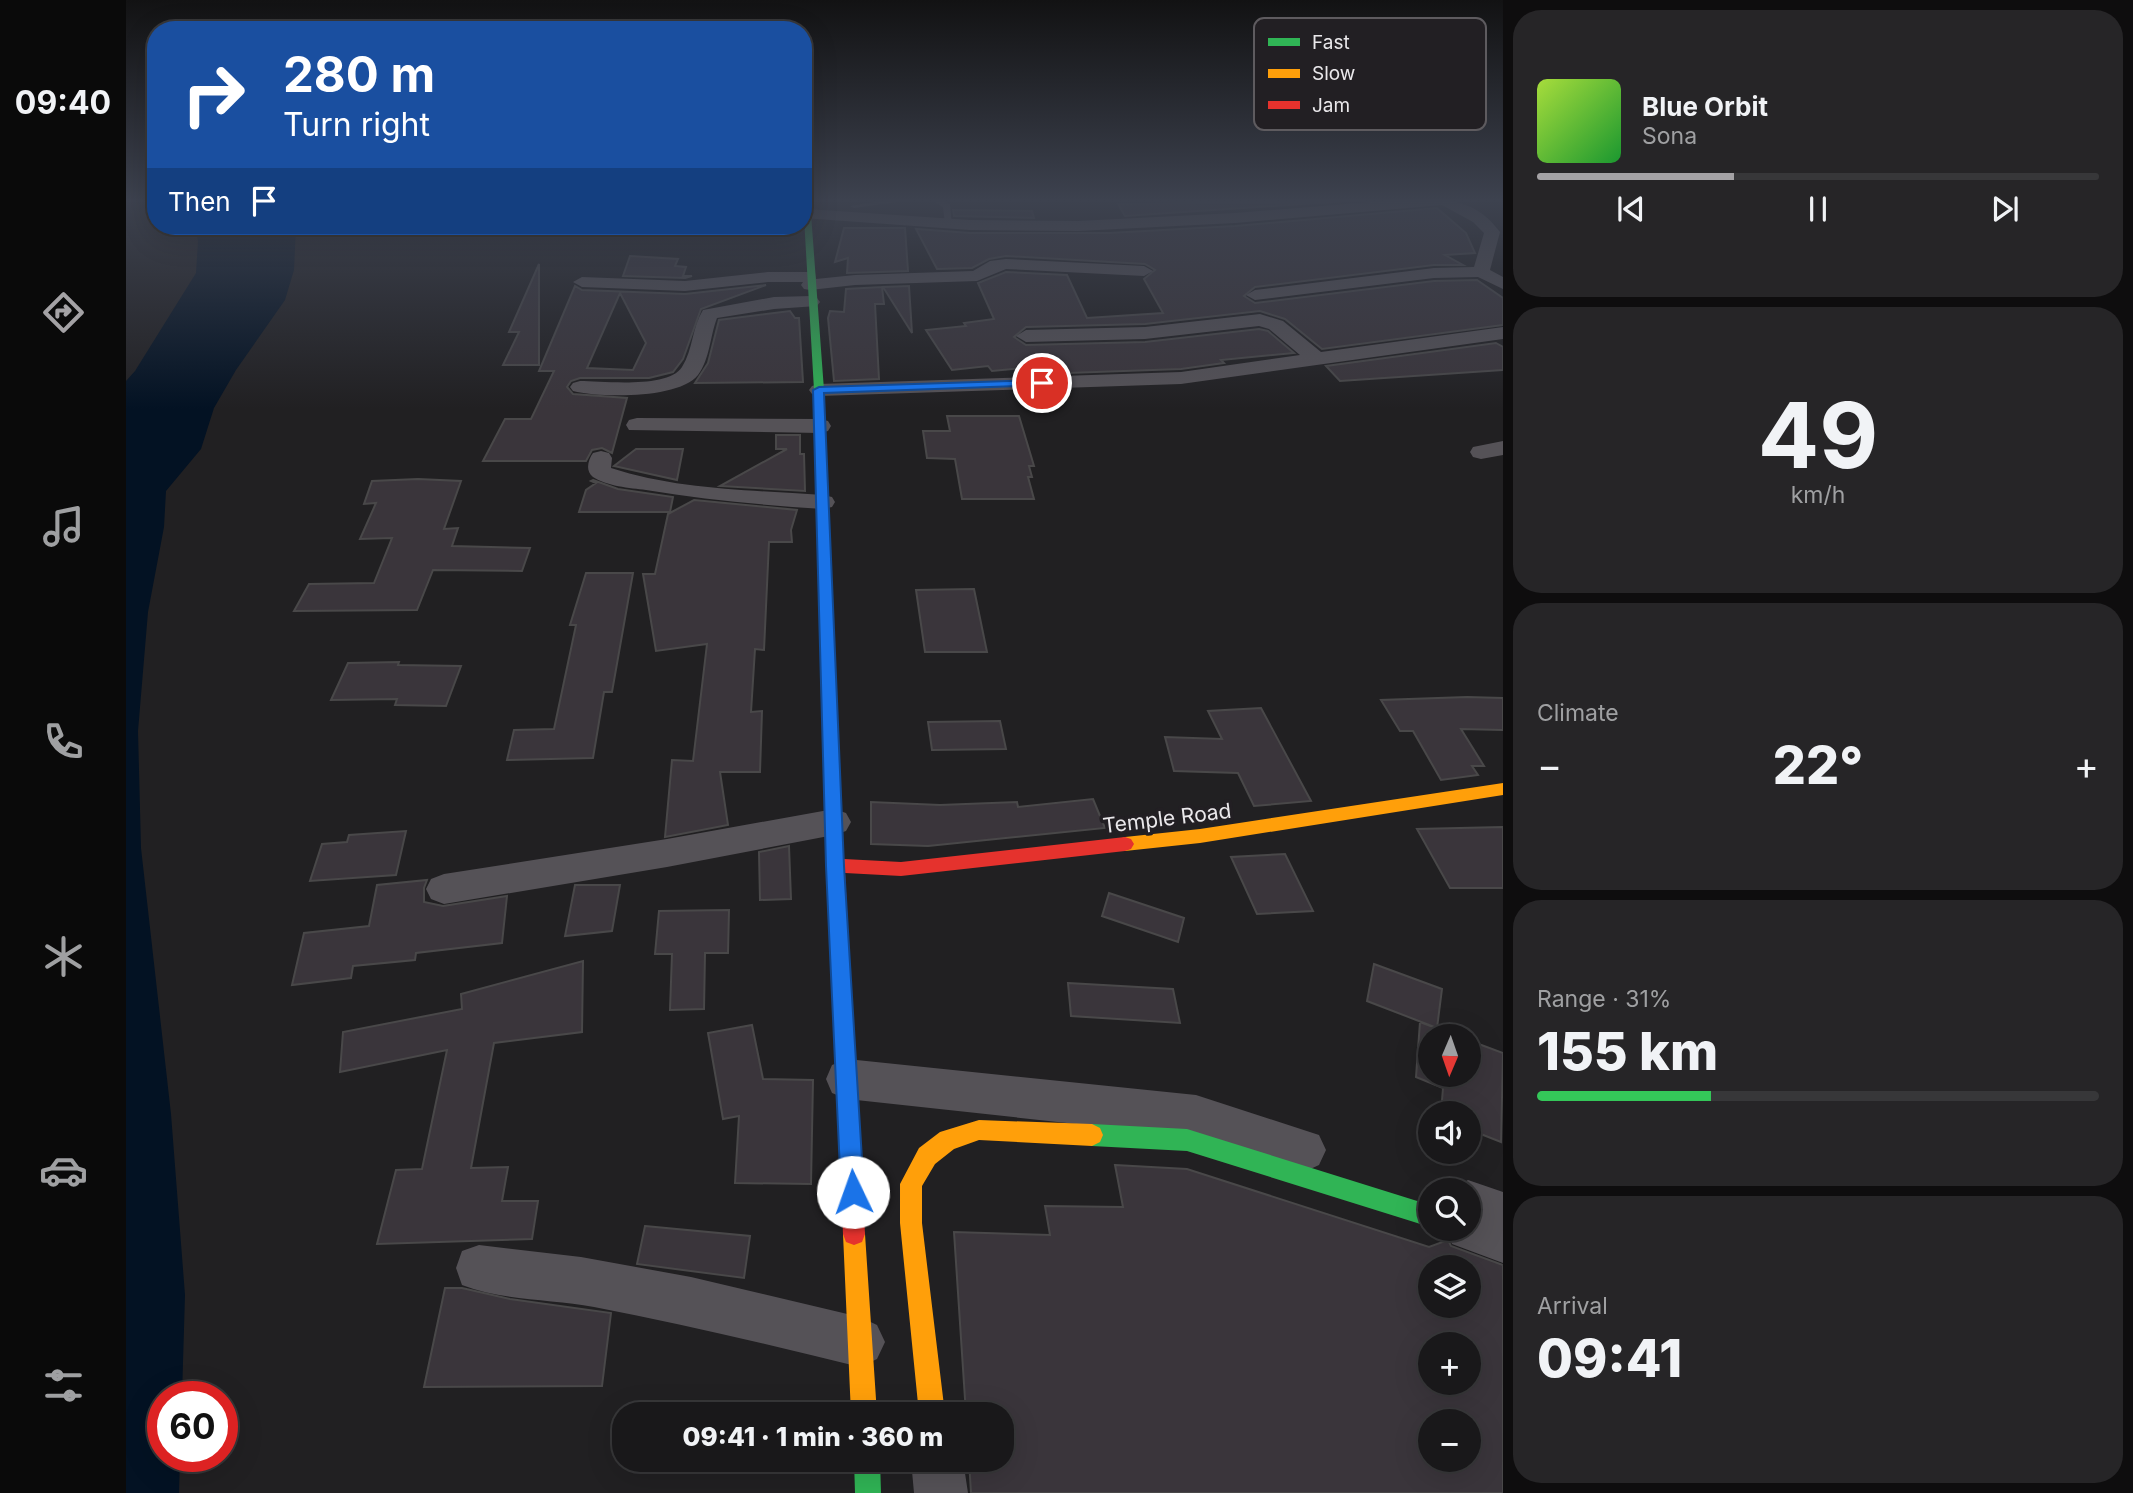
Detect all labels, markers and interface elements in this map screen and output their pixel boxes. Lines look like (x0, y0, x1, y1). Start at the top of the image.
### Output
legend (1254, 18, 1486, 130)
text: Fast (1312, 31, 1350, 54)
text: 280 m (283, 45, 435, 104)
icon: right (168, 49, 259, 140)
text: Slow (1312, 62, 1355, 85)
text: 09:40 (15, 83, 111, 122)
text: Blue Orbit (1642, 91, 1768, 122)
text: Jam (1312, 94, 1350, 117)
text: Turn right (283, 105, 430, 144)
text: Sona (1642, 122, 1697, 150)
icon: arrive (245, 182, 283, 220)
text: Then (168, 186, 231, 217)
icon: previous (1612, 190, 1650, 228)
icon: pause (1799, 190, 1837, 228)
icon: next (1986, 190, 2024, 228)
icon: directions (39, 288, 88, 337)
pin (1012, 353, 1072, 413)
icon: arrive (1023, 364, 1061, 402)
text: 49 (1758, 380, 1878, 490)
text: km/h (1791, 481, 1845, 509)
icon: music (39, 502, 88, 551)
text: Climate (1537, 699, 1619, 727)
icon: phone (39, 717, 88, 766)
text: 22° (1773, 734, 1863, 797)
text: − (1537, 742, 1562, 788)
text: + (2074, 742, 2099, 788)
street label: Temple Road (1101, 798, 1233, 838)
icon: climate (39, 932, 88, 981)
text: Range · 31% (1537, 985, 1671, 1013)
text: 155 km (1537, 1020, 1718, 1083)
north arrow (1418, 1024, 1480, 1087)
map controls (1418, 1024, 1481, 1472)
button: sound (1418, 1101, 1481, 1164)
icon: car (39, 1146, 88, 1195)
position arrow (816, 1155, 890, 1229)
button: search (1418, 1178, 1481, 1241)
button: layers (1418, 1255, 1481, 1318)
text: Arrival (1537, 1292, 1608, 1320)
text: 09:41 (1537, 1327, 1682, 1390)
button: + (1418, 1332, 1481, 1395)
icon: filters (39, 1361, 88, 1410)
speed limit sign: 60 (147, 1381, 238, 1472)
button: − (1418, 1409, 1481, 1472)
text: 09:41 · 1 min · 360 m (683, 1421, 943, 1452)

